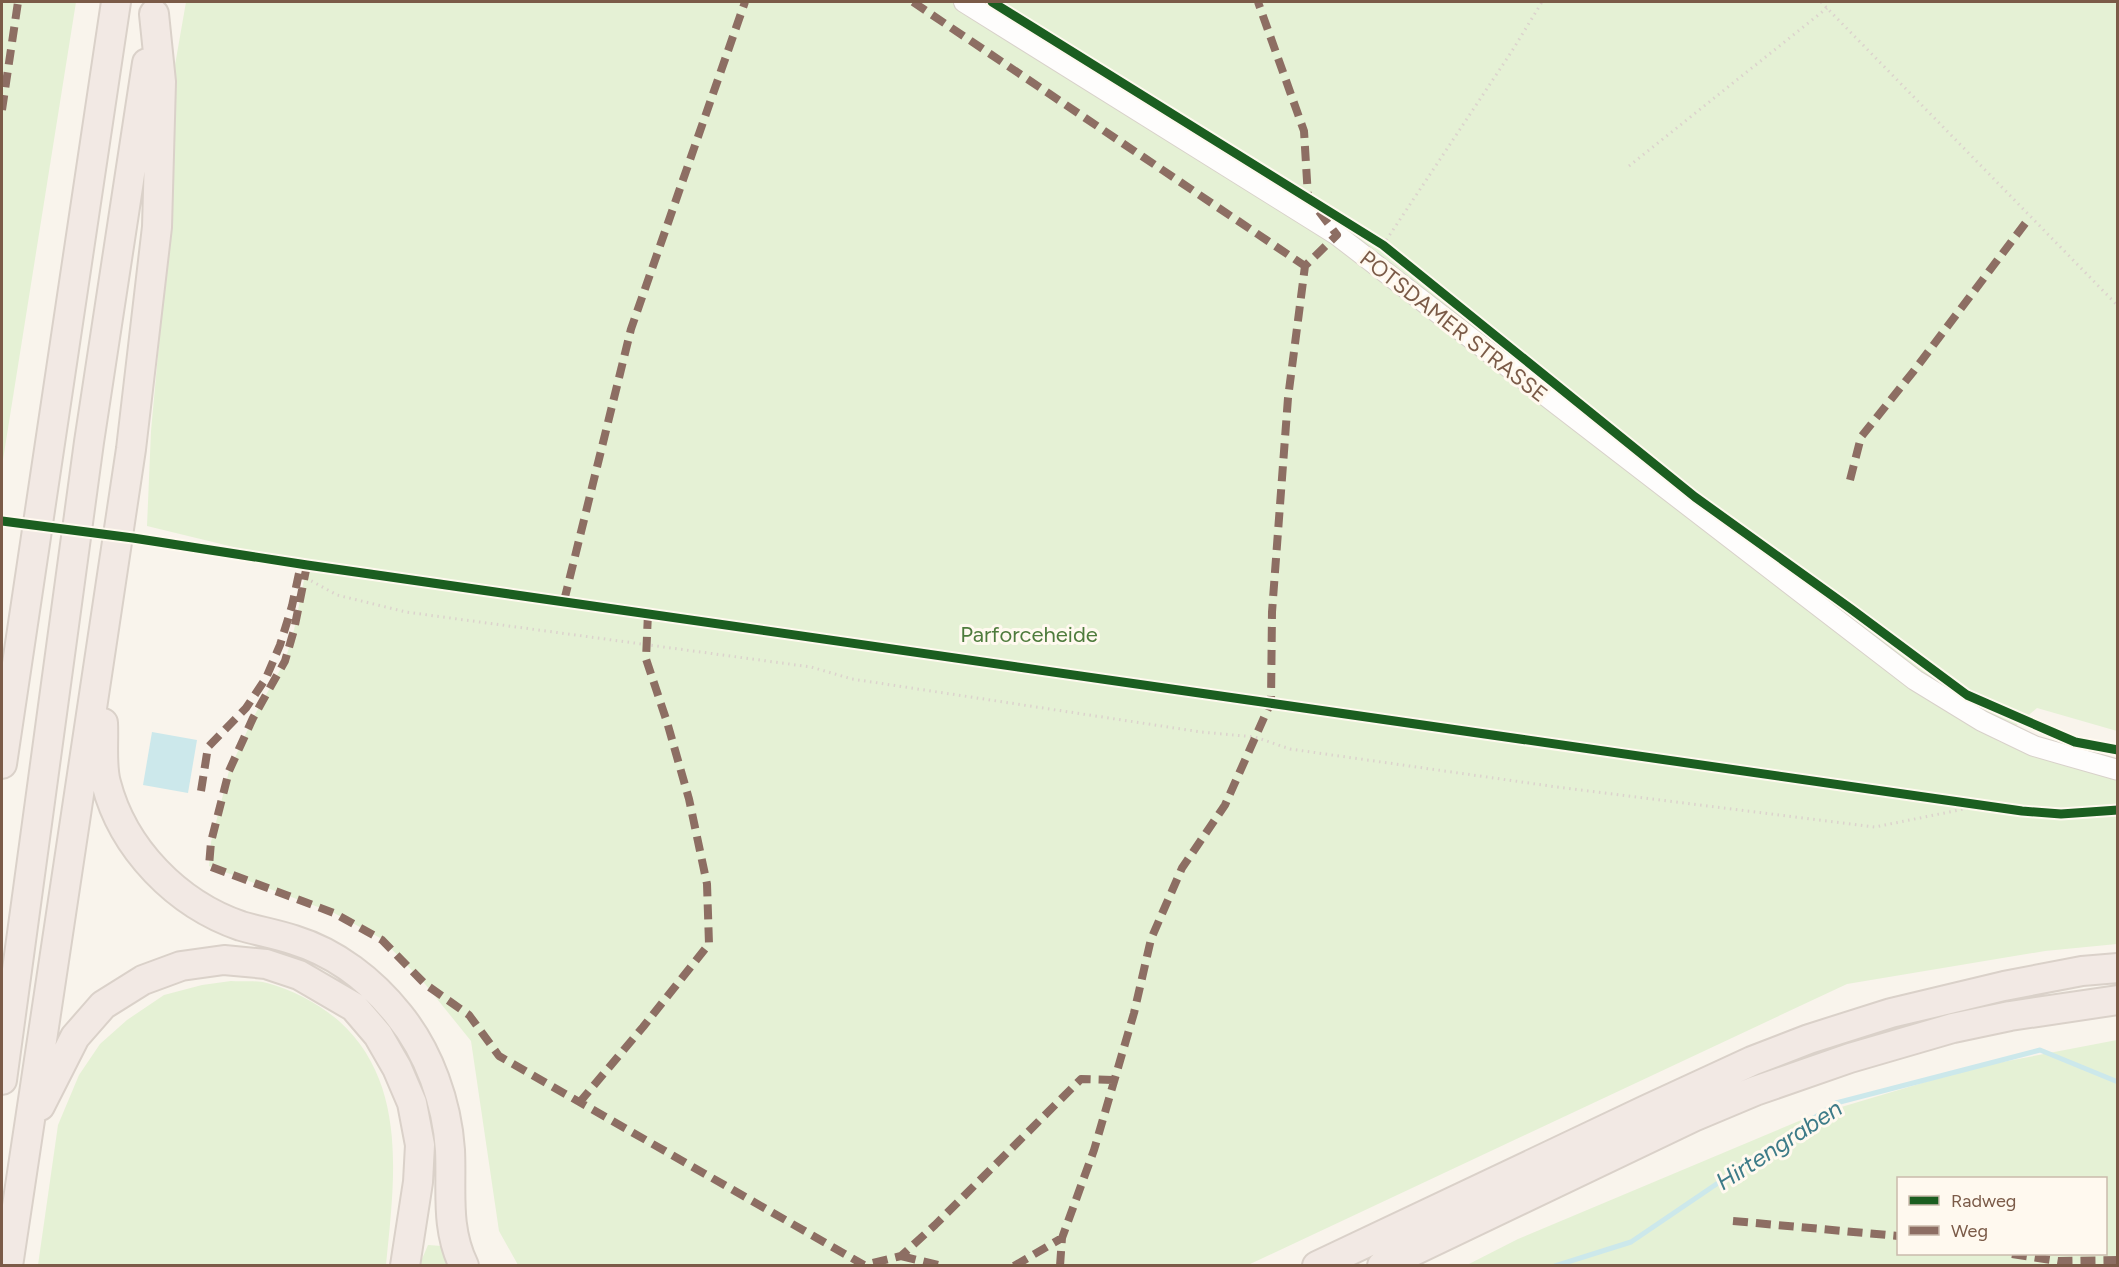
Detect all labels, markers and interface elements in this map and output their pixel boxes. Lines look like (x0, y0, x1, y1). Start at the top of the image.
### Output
street label: POTSDAMER STRASSE (1355, 245, 1553, 408)
park label: Parforceheide (960, 621, 1098, 648)
water label: Hirtengraben (1710, 1093, 1847, 1196)
legend (1897, 1177, 2107, 1255)
text: Radweg (1951, 1190, 2016, 1212)
text: Weg (1951, 1220, 1988, 1242)

